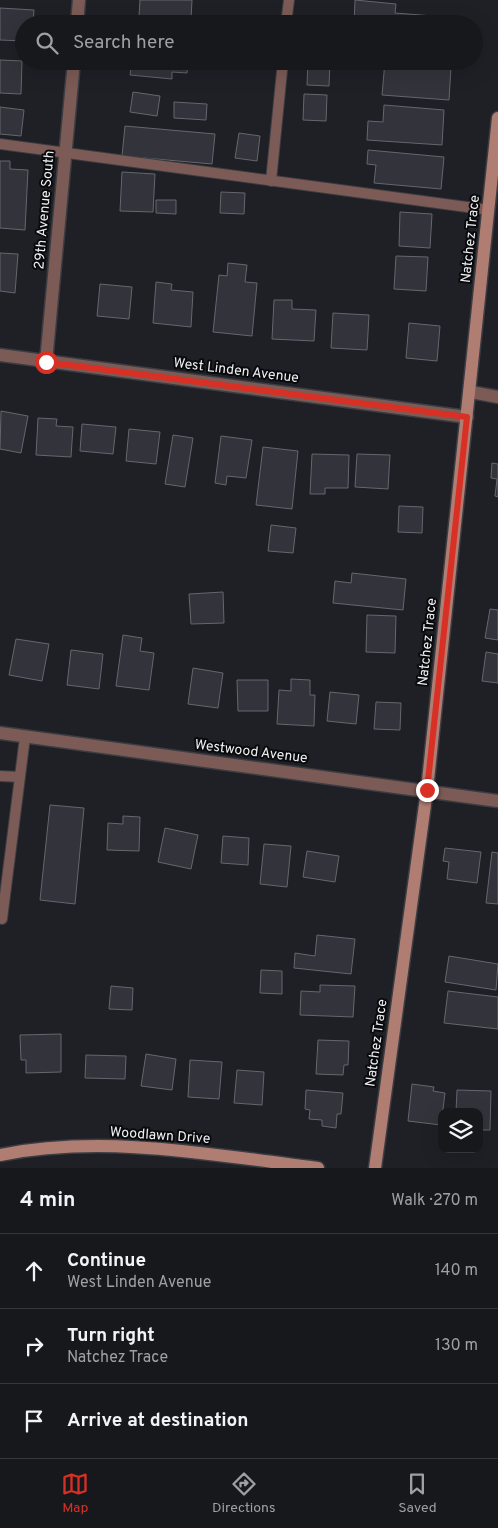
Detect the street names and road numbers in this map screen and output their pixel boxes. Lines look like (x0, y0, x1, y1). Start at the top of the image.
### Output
street label: 29th Avenue South (31, 150, 59, 270)
street label: Natchez Trace (458, 194, 484, 284)
street label: West Linden Avenue (172, 355, 300, 387)
street label: Natchez Trace (415, 597, 441, 687)
street label: Westwood Avenue (194, 737, 308, 767)
street label: Natchez Trace (362, 998, 392, 1088)
street label: Woodlawn Drive (109, 1124, 211, 1148)

